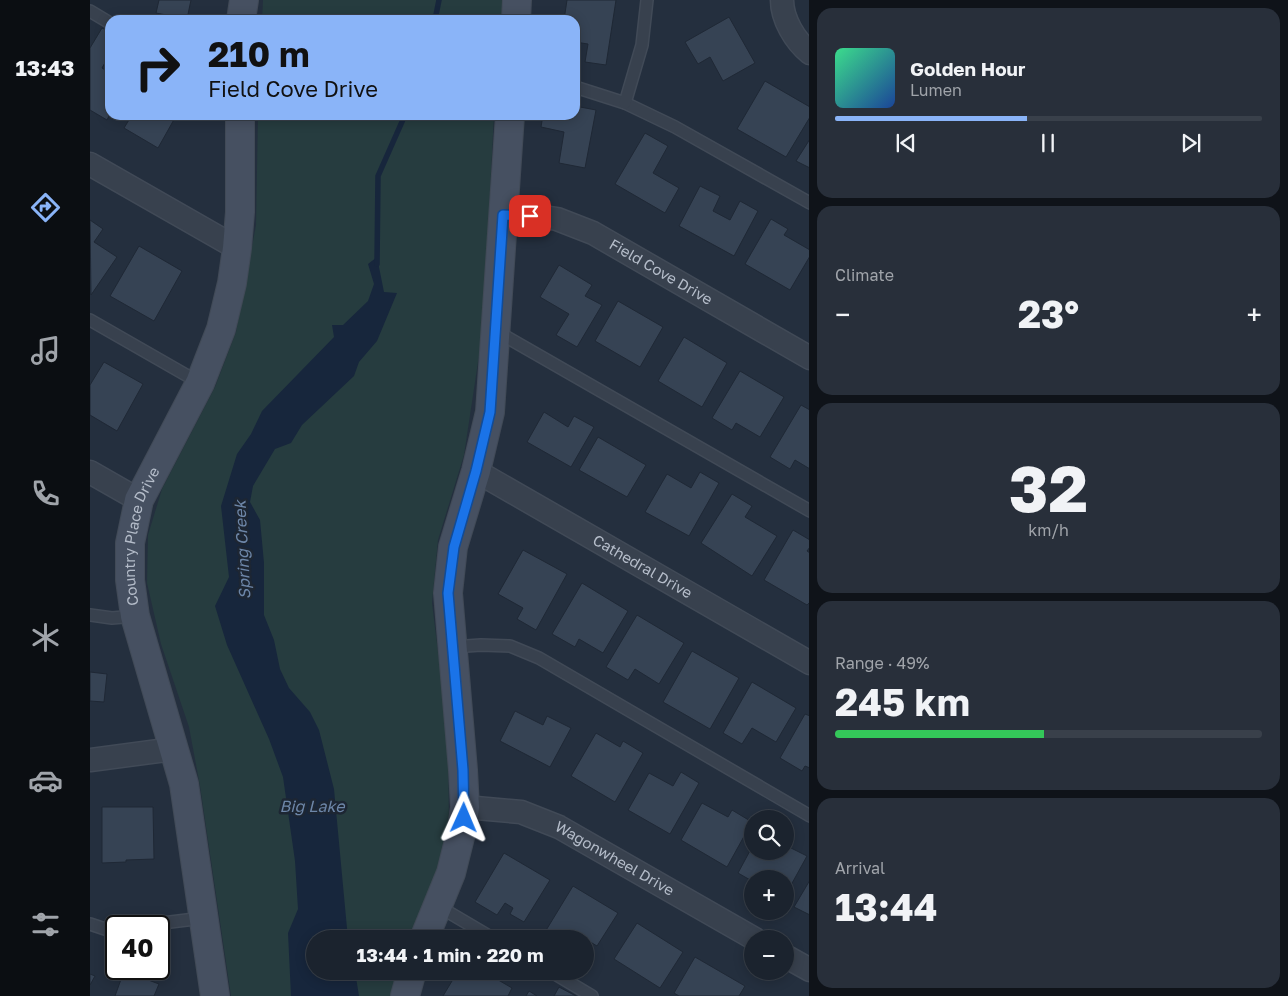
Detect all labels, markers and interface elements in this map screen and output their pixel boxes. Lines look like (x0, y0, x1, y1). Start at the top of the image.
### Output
text: 210 m (208, 33, 310, 75)
icon: right (125, 35, 190, 100)
text: 13:43 (16, 54, 74, 81)
text: Golden Hour (910, 57, 1025, 80)
text: Field Cove Drive (208, 75, 378, 102)
text: Lumen (910, 80, 962, 100)
icon: previous (892, 129, 920, 157)
icon: pause (1034, 129, 1062, 157)
icon: next (1177, 129, 1205, 157)
icon: directions (28, 190, 63, 225)
pin (509, 195, 551, 237)
icon: arrive (516, 202, 544, 230)
street label: Field Cove Drive (606, 234, 716, 308)
text: Climate (835, 265, 894, 285)
text: 23° (1018, 291, 1079, 336)
text: − (835, 298, 850, 331)
text: + (1247, 298, 1262, 331)
icon: music (28, 333, 63, 368)
text: 32 (1009, 448, 1088, 526)
street label: Country Place Drive (120, 463, 163, 607)
icon: phone (28, 476, 63, 511)
water label: Spring Creek (229, 498, 255, 600)
text: km/h (1028, 520, 1069, 540)
street label: Cathedral Drive (590, 530, 696, 602)
icon: climate (28, 620, 63, 655)
text: Range · 49% (835, 653, 929, 673)
text: 245 km (835, 679, 970, 724)
icon: car (28, 763, 63, 798)
position arrow (437, 791, 489, 843)
water label: Big Lake (279, 796, 346, 816)
map controls (744, 810, 794, 980)
button: search (744, 810, 794, 860)
street label: Wagonwheel Drive (552, 817, 678, 899)
text: Arrival (835, 858, 885, 878)
button: + (744, 870, 794, 920)
text: 13:44 (835, 884, 937, 929)
icon: filters (28, 907, 63, 942)
speed limit sign: 40 (105, 915, 170, 980)
button: − (744, 930, 794, 980)
text: 13:44 · 1 min · 220 m (356, 943, 544, 966)

